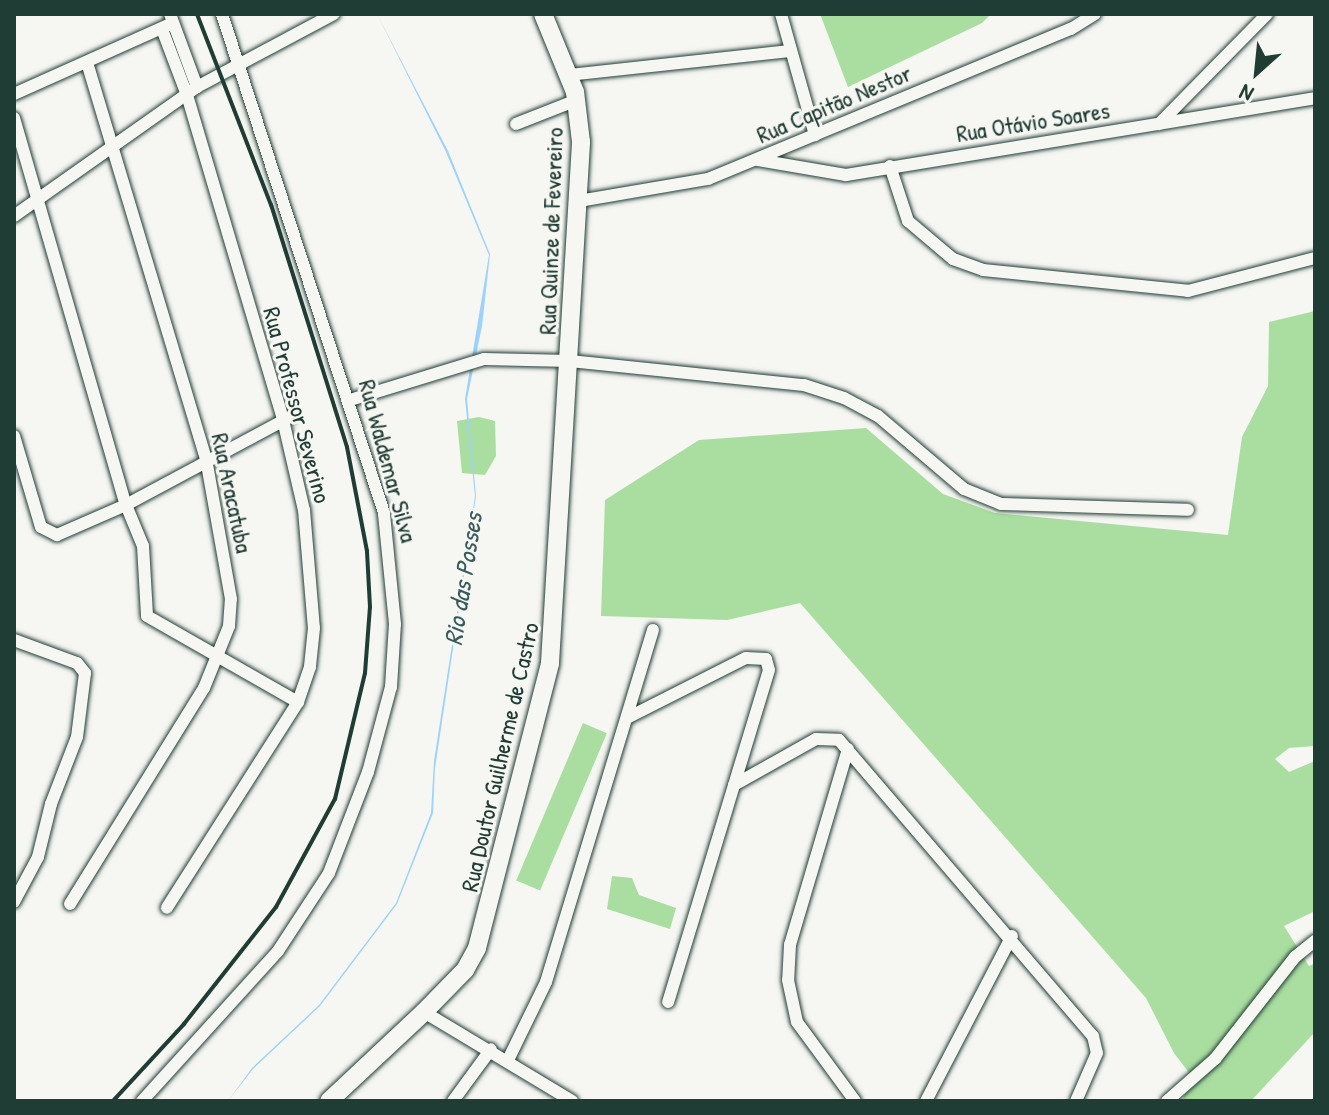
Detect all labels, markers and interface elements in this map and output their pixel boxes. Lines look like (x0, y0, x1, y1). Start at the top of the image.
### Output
north arrow (1217, 32, 1297, 112)
street label: Rua Capitão Nestor (752, 58, 916, 150)
text: N (1234, 77, 1258, 109)
street label: Rua Otávio Soares (954, 96, 1112, 148)
street label: Rua Quinze de Fevereiro (533, 127, 569, 335)
street label: Rua Professor Severino (257, 304, 337, 506)
street label: Rua Waldemar Silva (352, 377, 424, 545)
street label: Rua Aracatuba (205, 431, 259, 555)
water label: Rio das Posses (437, 510, 489, 648)
street label: Rua Doutor Guilherme de Castro (455, 620, 545, 894)

